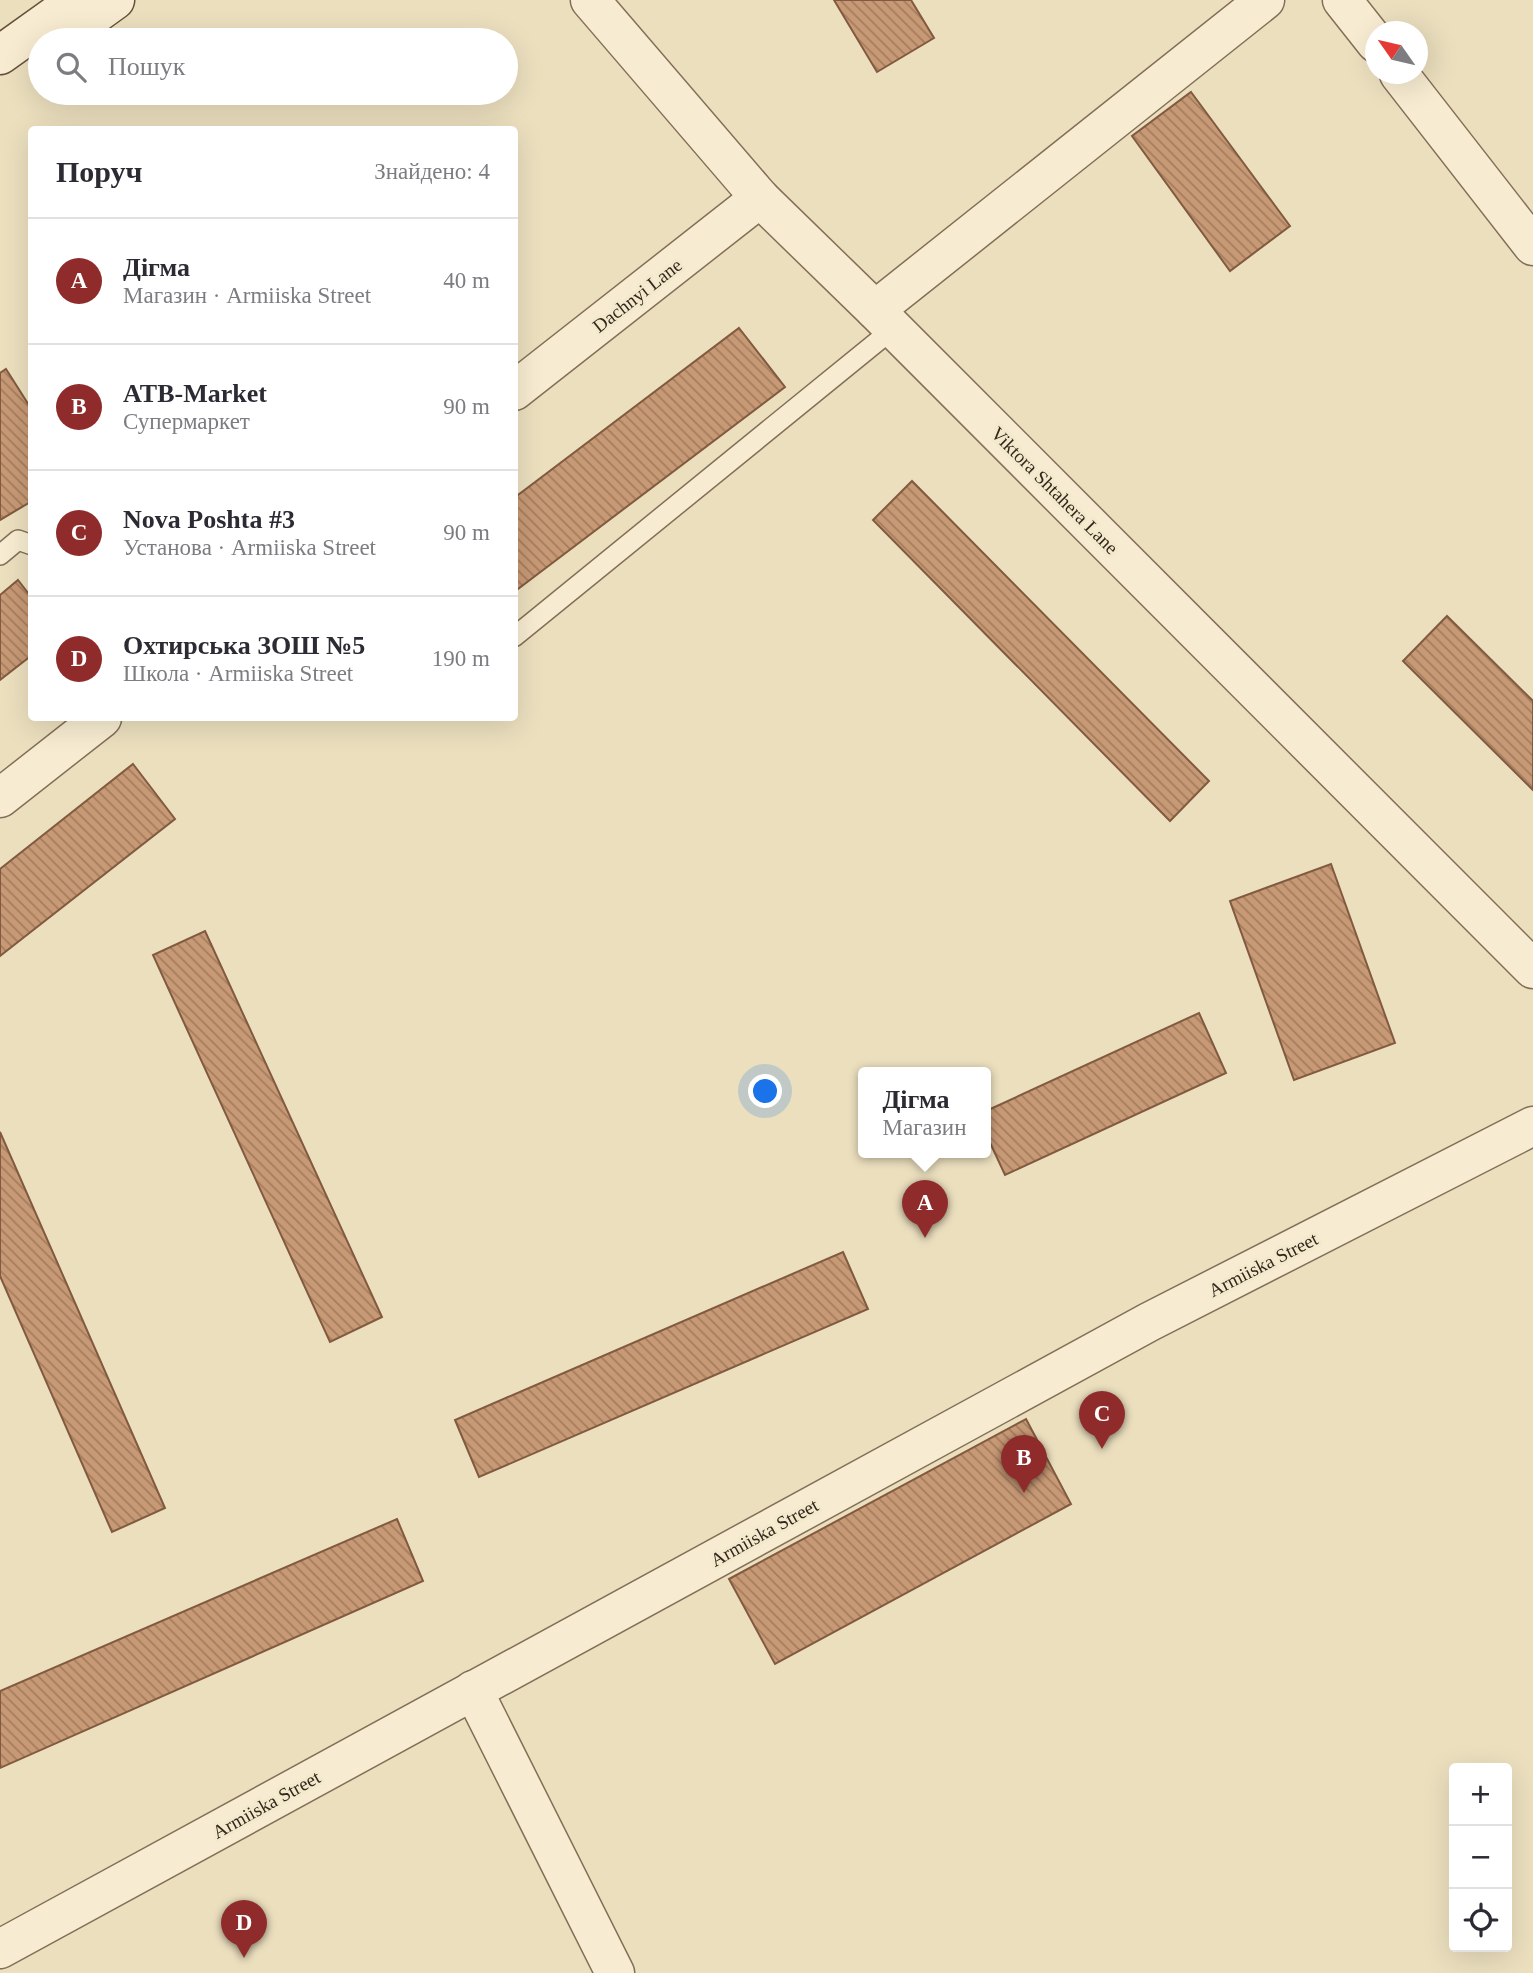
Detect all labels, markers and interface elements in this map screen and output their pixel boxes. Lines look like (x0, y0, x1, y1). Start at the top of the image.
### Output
north arrow (1365, 21, 1428, 84)
search box (28, 28, 518, 105)
icon: search (52, 48, 90, 86)
text: Пошук (108, 52, 185, 81)
text: Поруч (56, 155, 143, 188)
text: Знайдено: 4 (374, 159, 490, 184)
text: Дігма (123, 253, 190, 282)
street label: Dachnyi Lane (589, 254, 686, 337)
text: A (71, 268, 87, 293)
text: 40 m (443, 268, 490, 293)
text: Магазин · Armiiska Street (123, 283, 371, 308)
text: ATB-Market (123, 379, 267, 408)
text: B (71, 394, 87, 419)
text: 90 m (443, 394, 490, 419)
text: Супермаркет (123, 409, 250, 434)
street label: Viktora Shtahera Lane (987, 423, 1122, 558)
text: Nova Poshta #3 (123, 505, 295, 534)
text: C (71, 520, 87, 545)
text: 90 m (443, 520, 490, 545)
text: Установа · Armiiska Street (123, 535, 376, 560)
text: Охтирська ЗОШ №5 (123, 631, 365, 660)
text: D (71, 646, 87, 671)
text: 190 m (432, 646, 490, 671)
text: Школа · Armiiska Street (123, 661, 353, 686)
popup (858, 1067, 991, 1158)
your location (748, 1074, 782, 1108)
text: Дігма (882, 1085, 950, 1114)
text: Магазин (882, 1115, 967, 1140)
pin: A (902, 1180, 948, 1238)
street label: Armiiska Street (1205, 1228, 1322, 1301)
pin: C (1079, 1391, 1125, 1449)
pin: B (1001, 1435, 1047, 1493)
street label: Armiiska Street (707, 1494, 822, 1571)
map controls (1449, 1763, 1512, 1952)
button: + (1449, 1763, 1512, 1826)
street label: Armiiska Street (209, 1766, 324, 1843)
button: − (1449, 1826, 1512, 1889)
button: locate (1449, 1889, 1512, 1952)
pin: D (221, 1900, 267, 1958)

